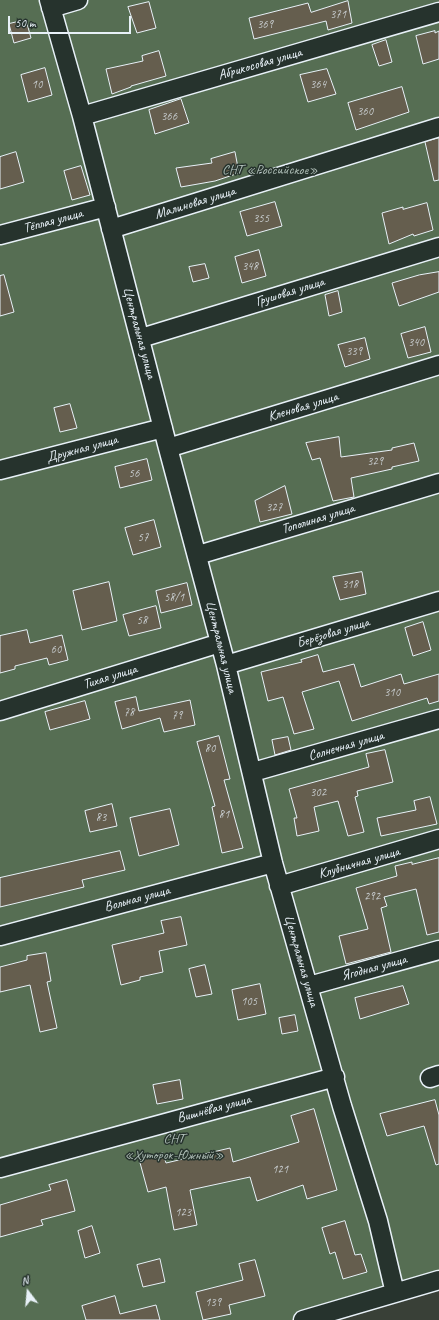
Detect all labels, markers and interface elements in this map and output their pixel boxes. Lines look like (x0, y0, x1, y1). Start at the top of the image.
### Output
scale bar (10, 8, 133, 34)
house number: 371 (330, 8, 346, 22)
text: 50 m (15, 15, 35, 31)
house number: 369 (257, 18, 273, 32)
street label: Абрикосовая улица (216, 44, 304, 84)
house number: 10 (32, 78, 42, 92)
house number: 364 (310, 78, 326, 92)
house number: 360 (357, 105, 373, 119)
house number: 366 (161, 110, 177, 124)
park label: СНТ «Российское» (222, 162, 318, 178)
street label: Малиновая улица (153, 183, 237, 223)
street label: Тёплая улица (21, 205, 85, 237)
house number: 355 (253, 212, 269, 226)
house number: 348 (242, 260, 258, 274)
street label: Грушовая улица (254, 274, 326, 310)
street label: Центральная улица (119, 285, 159, 381)
house number: 340 (408, 336, 424, 350)
house number: 339 (346, 345, 362, 359)
street label: Кленовая улица (266, 388, 340, 426)
street label: Дружная улица (44, 431, 120, 467)
house number: 329 (367, 455, 383, 469)
house number: 56 (129, 467, 139, 481)
street label: Тополиная улица (280, 500, 356, 538)
house number: 327 (266, 501, 282, 515)
house number: 57 (138, 531, 148, 545)
house number: 318 (342, 578, 358, 592)
house number: 58/1 (164, 591, 184, 605)
street label: Центральная улица (201, 599, 241, 695)
house number: 58 (137, 614, 147, 628)
street label: Берёзовая улица (295, 614, 371, 652)
house number: 60 (51, 643, 61, 657)
street label: Тихая улица (81, 661, 139, 693)
house number: 310 (384, 686, 400, 700)
house number: 78 (124, 706, 134, 720)
house number: 79 (172, 709, 182, 723)
street label: Солнечная улица (306, 727, 386, 765)
house number: 80 (205, 742, 215, 756)
house number: 302 (310, 786, 326, 800)
house number: 81 (219, 808, 229, 822)
house number: 83 (96, 811, 106, 825)
street label: Клубничная улица (316, 843, 402, 883)
street label: Вольная улица (102, 882, 172, 916)
house number: 292 (364, 890, 380, 904)
street label: Центральная улица (280, 913, 322, 1009)
street label: Ягодная улица (339, 951, 409, 985)
house number: 105 (241, 995, 257, 1009)
street label: Вишнёвая улица (175, 1091, 253, 1127)
park label: СНТ «Хуторок-Южный» (124, 1131, 224, 1164)
house number: 121 (272, 1163, 288, 1177)
house number: 123 (175, 1206, 191, 1220)
north arrow (8, 1272, 48, 1312)
text: N (19, 1273, 30, 1288)
house number: 139 (205, 1296, 221, 1310)

